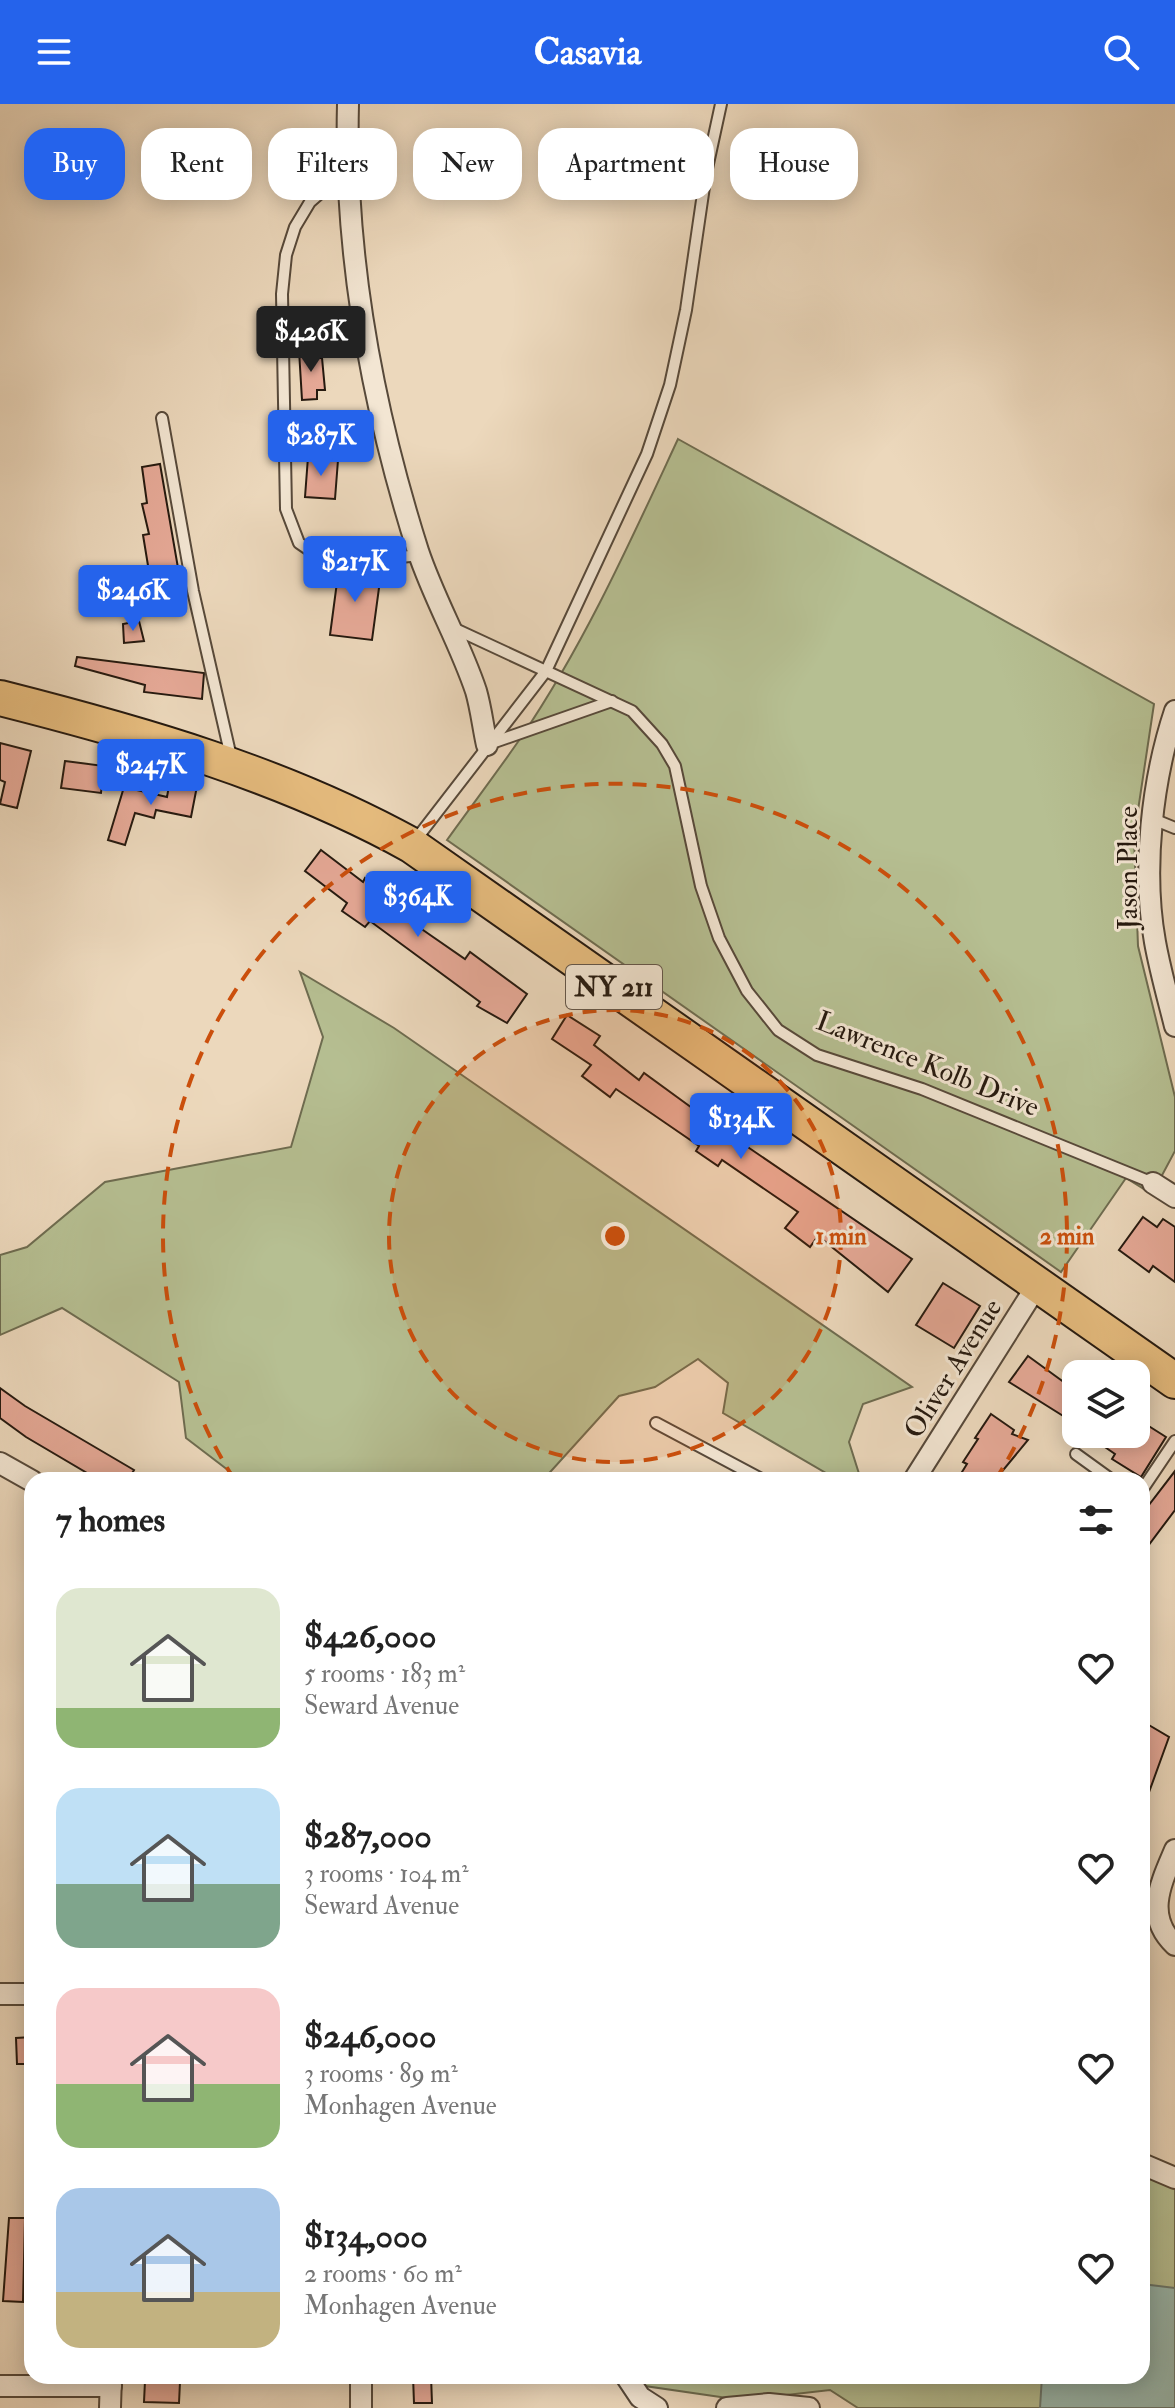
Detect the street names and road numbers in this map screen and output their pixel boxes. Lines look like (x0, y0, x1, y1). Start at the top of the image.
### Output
street label: Jason Place (1111, 806, 1146, 931)
road number: NY 211 (566, 965, 662, 1009)
street label: Lawrence Kolb Drive (811, 1004, 1044, 1125)
street label: Oliver Avenue (897, 1292, 1010, 1445)

